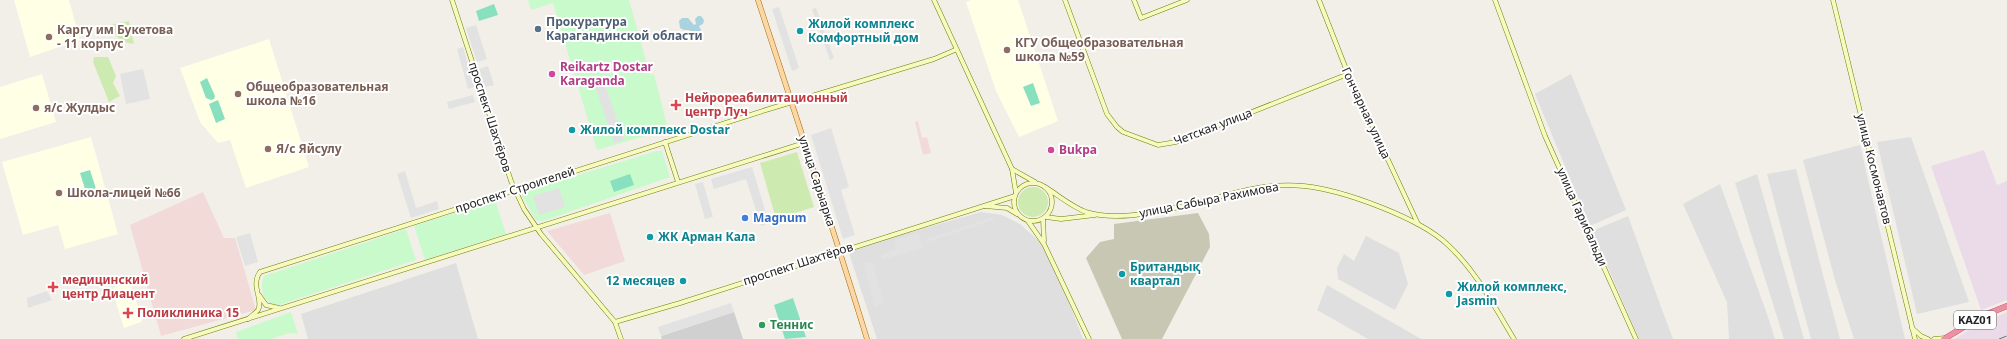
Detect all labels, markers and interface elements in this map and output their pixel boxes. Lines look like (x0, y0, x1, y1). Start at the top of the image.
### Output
place label: Прокуратура Карагандинской области (546, 13, 703, 44)
place label: Жилой комплекс Комфортный дом (808, 15, 919, 46)
place label: Каргу им Букетова - 11 корпус (57, 21, 173, 52)
marker: Прокуратура Карагандинской области (533, 24, 543, 34)
marker: Жилой комплекс Комфортный дом (795, 26, 805, 36)
marker: Каргу им Букетова - 11 корпус (44, 32, 54, 42)
place label: КГУ Общеобразовательная школа №59 (1015, 34, 1184, 65)
marker: КГУ Общеобразовательная школа №59 (1002, 45, 1012, 55)
place label: Reikartz Dostar Karaganda (560, 58, 654, 89)
street label: проспект Шахтёров (465, 60, 516, 174)
street label: Гончарная улица (1338, 64, 1395, 161)
marker: Reikartz Dostar Karaganda (547, 69, 557, 79)
place label: Общеобразовательная школа №16 (246, 78, 389, 109)
marker: Общеобразовательная школа №16 (233, 89, 243, 99)
place label: Нейрореабилитационный центр Луч (685, 89, 848, 120)
place label: я/c Жулдыс (44, 99, 115, 116)
marker: Нейрореабилитационный центр Луч (670, 99, 682, 111)
marker: я/c Жулдыс (31, 103, 41, 113)
street label: Четская улица (1171, 104, 1255, 149)
street label: улица Космонавтов (1852, 112, 1897, 226)
place label: Жилой комплекс Dostar (580, 121, 730, 138)
marker: Жилой комплекс Dostar (567, 125, 577, 135)
street label: улица Сарыарка (795, 133, 840, 228)
place label: Я/c Яйсулу (276, 140, 342, 157)
place label: Bukpa (1059, 141, 1097, 158)
marker: Я/c Яйсулу (263, 144, 273, 154)
marker: Bukpa (1046, 145, 1056, 155)
street label: проспект Строителей (453, 162, 577, 217)
street label: улица Гарибальди (1553, 165, 1612, 269)
street label: улица Сабыра Рахимова (1138, 178, 1280, 221)
place label: Школа-лицей №66 (67, 184, 181, 201)
marker: Школа-лицей №66 (54, 188, 64, 198)
place label: Magnum (753, 209, 806, 226)
marker: Magnum (740, 213, 750, 223)
place label: ЖК Арман Кала (658, 228, 756, 245)
marker: ЖК Арман Кала (645, 232, 655, 242)
street label: проспект Шахтёров (741, 238, 855, 289)
place label: Британдық квартал (1130, 258, 1200, 289)
marker: Британдық квартал (1117, 269, 1127, 279)
place label: медицинский центр Диацент (62, 271, 155, 302)
place label: 12 месяцев (606, 272, 675, 289)
marker: 12 месяцев (678, 276, 688, 286)
place label: Жилой комплекс, Jasmin (1456, 278, 1567, 309)
marker: медицинский центр Диацент (47, 281, 59, 293)
marker: Жилой комплекс, Jasmin (1444, 289, 1454, 299)
place label: Поликлиника 15 (137, 304, 239, 321)
marker: Поликлиника 15 (122, 307, 134, 319)
road number: KАZ01 (1954, 311, 1996, 329)
place label: Теннис (770, 316, 814, 333)
marker: Теннис (757, 320, 767, 330)

